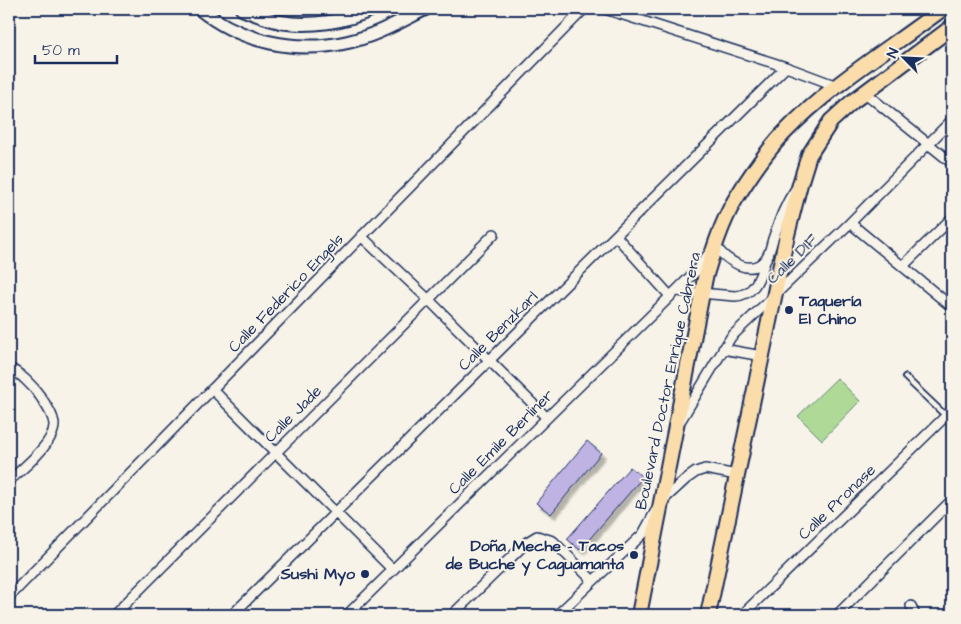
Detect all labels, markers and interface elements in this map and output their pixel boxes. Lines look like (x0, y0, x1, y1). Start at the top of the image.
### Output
scale bar (35, 32, 118, 64)
north arrow (878, 32, 928, 82)
text: 50 m (42, 40, 80, 61)
text: N (882, 45, 904, 61)
street label: Calle Federico Engels (223, 229, 349, 358)
street label: Calle DIF (762, 229, 822, 289)
street label: Boulevard Doctor Enrique Cabrera (630, 250, 706, 512)
street label: Calle Benzkarl (453, 286, 543, 376)
place label: Taquería El Chino (798, 290, 862, 330)
marker: Taquería El Chino (783, 304, 795, 316)
street label: Calle Jade (259, 380, 327, 448)
street label: Calle Emile Berliner (443, 384, 559, 500)
street label: Calle Pronase (793, 459, 881, 545)
place label: Doña Meche - Tacos de Buche y Caguamanta (445, 535, 625, 577)
marker: Doña Meche - Tacos de Buche y Caguamanta (628, 549, 640, 561)
place label: Sushi Myo (280, 563, 356, 586)
marker: Sushi Myo (359, 568, 371, 580)

